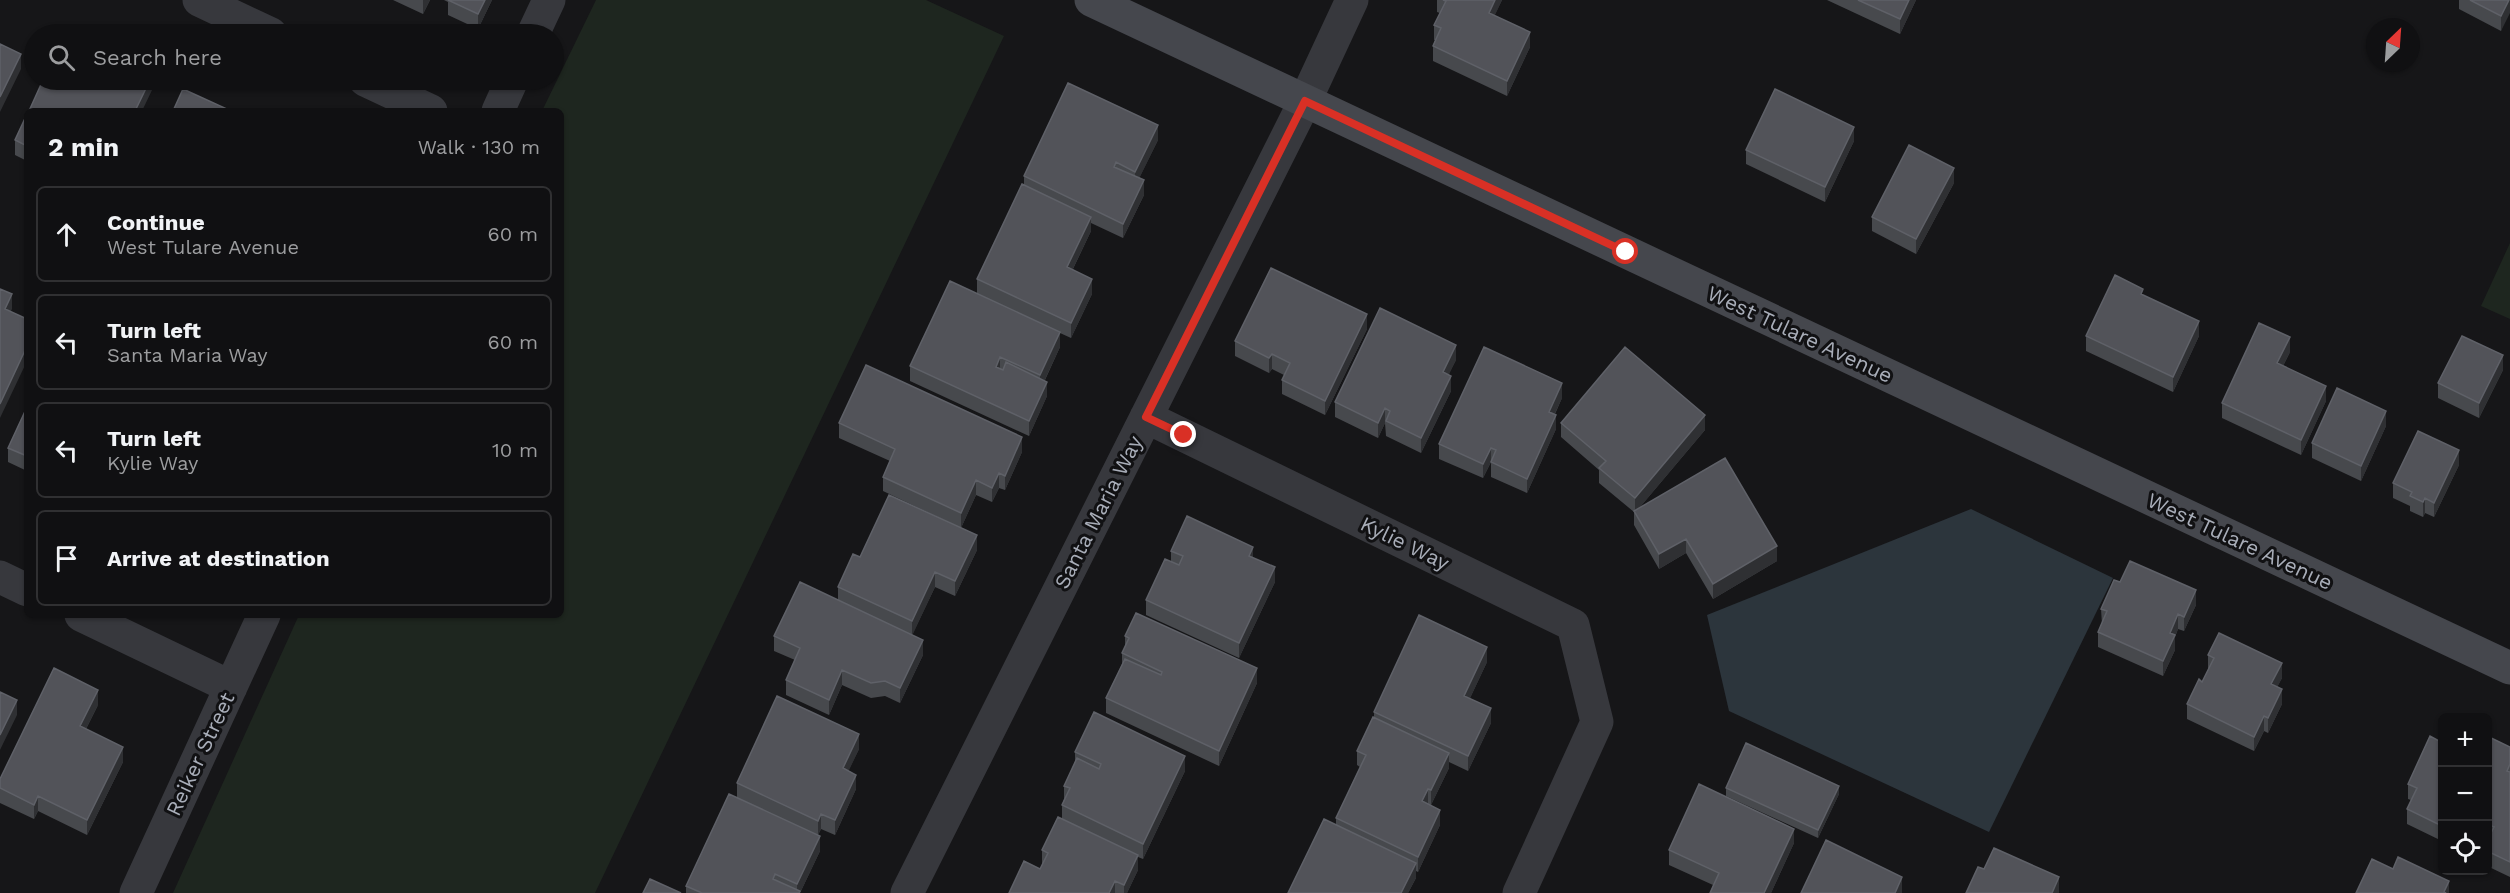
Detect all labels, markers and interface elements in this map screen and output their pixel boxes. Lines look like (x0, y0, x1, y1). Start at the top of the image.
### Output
north arrow (2366, 18, 2420, 72)
search box (24, 24, 564, 90)
icon: search (45, 41, 78, 74)
text: Search here (93, 45, 222, 70)
text: 2 min (48, 132, 119, 162)
text: Walk · 130 m (418, 135, 540, 159)
text: Continue (107, 210, 205, 235)
icon: ahead (50, 218, 83, 251)
text: 60 m (488, 222, 538, 246)
text: West Tulare Avenue (107, 235, 299, 259)
route start (1612, 238, 1638, 264)
street label: West Tulare Avenue (1703, 280, 1897, 388)
text: Turn left (107, 318, 201, 343)
icon: left (50, 326, 83, 359)
text: 60 m (488, 330, 538, 354)
text: Santa Maria Way (107, 343, 268, 367)
route end (1170, 421, 1196, 447)
text: Turn left (107, 426, 201, 451)
street label: Santa Maria Way (1049, 431, 1148, 593)
icon: left (50, 434, 83, 467)
text: 10 m (492, 438, 538, 462)
text: Kylie Way (107, 451, 198, 475)
street label: West Tulare Avenue (2143, 487, 2337, 595)
street label: Kylie Way (1356, 511, 1454, 575)
icon: arrive (50, 542, 83, 575)
text: Arrive at destination (107, 546, 330, 571)
street label: Reiker Street (160, 688, 240, 820)
map controls (2438, 713, 2492, 875)
button: + (2438, 713, 2492, 767)
button: − (2438, 767, 2492, 821)
button: locate (2438, 821, 2492, 875)

